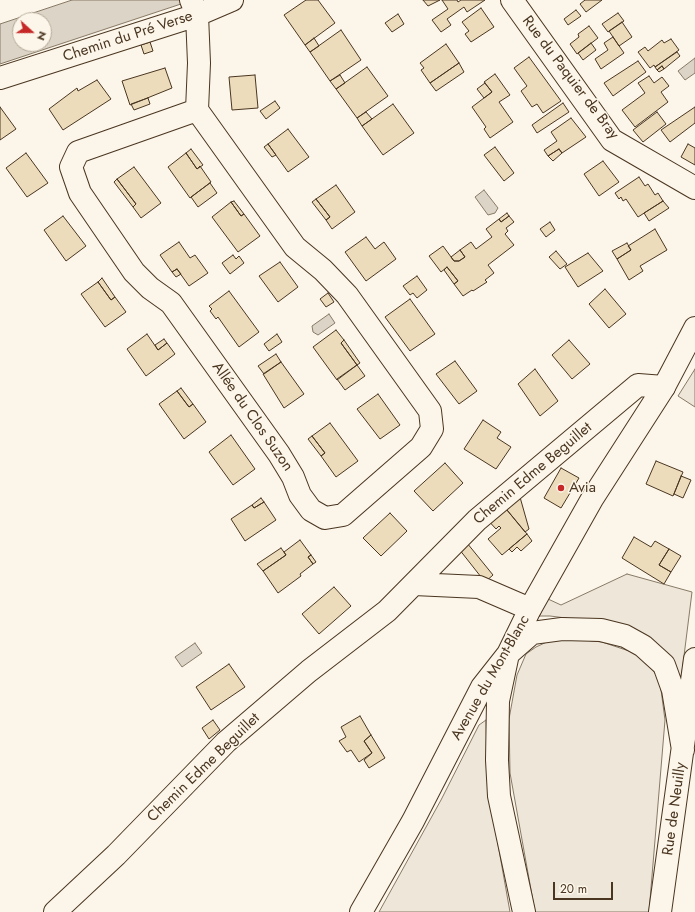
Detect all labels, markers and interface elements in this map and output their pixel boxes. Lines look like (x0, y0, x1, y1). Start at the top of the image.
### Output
street label: Chemin du Pré Verse (61, 8, 195, 66)
north arrow (12, 12, 52, 52)
street label: Rue du Paquier de Bray (518, 13, 622, 143)
text: N (33, 29, 51, 43)
street label: Allée du Clos Suzon (208, 359, 296, 475)
street label: Chemin Edme Beguillet (470, 419, 596, 529)
place label: Avia (569, 479, 596, 497)
marker: Avia (556, 483, 566, 493)
street label: Avenue du Mont-Blanc (448, 612, 534, 744)
street label: Chemin Edme Beguillet (144, 710, 264, 826)
street label: Rue de Neuilly (660, 761, 690, 857)
scale bar (555, 874, 615, 900)
text: 20 m (560, 880, 587, 898)

